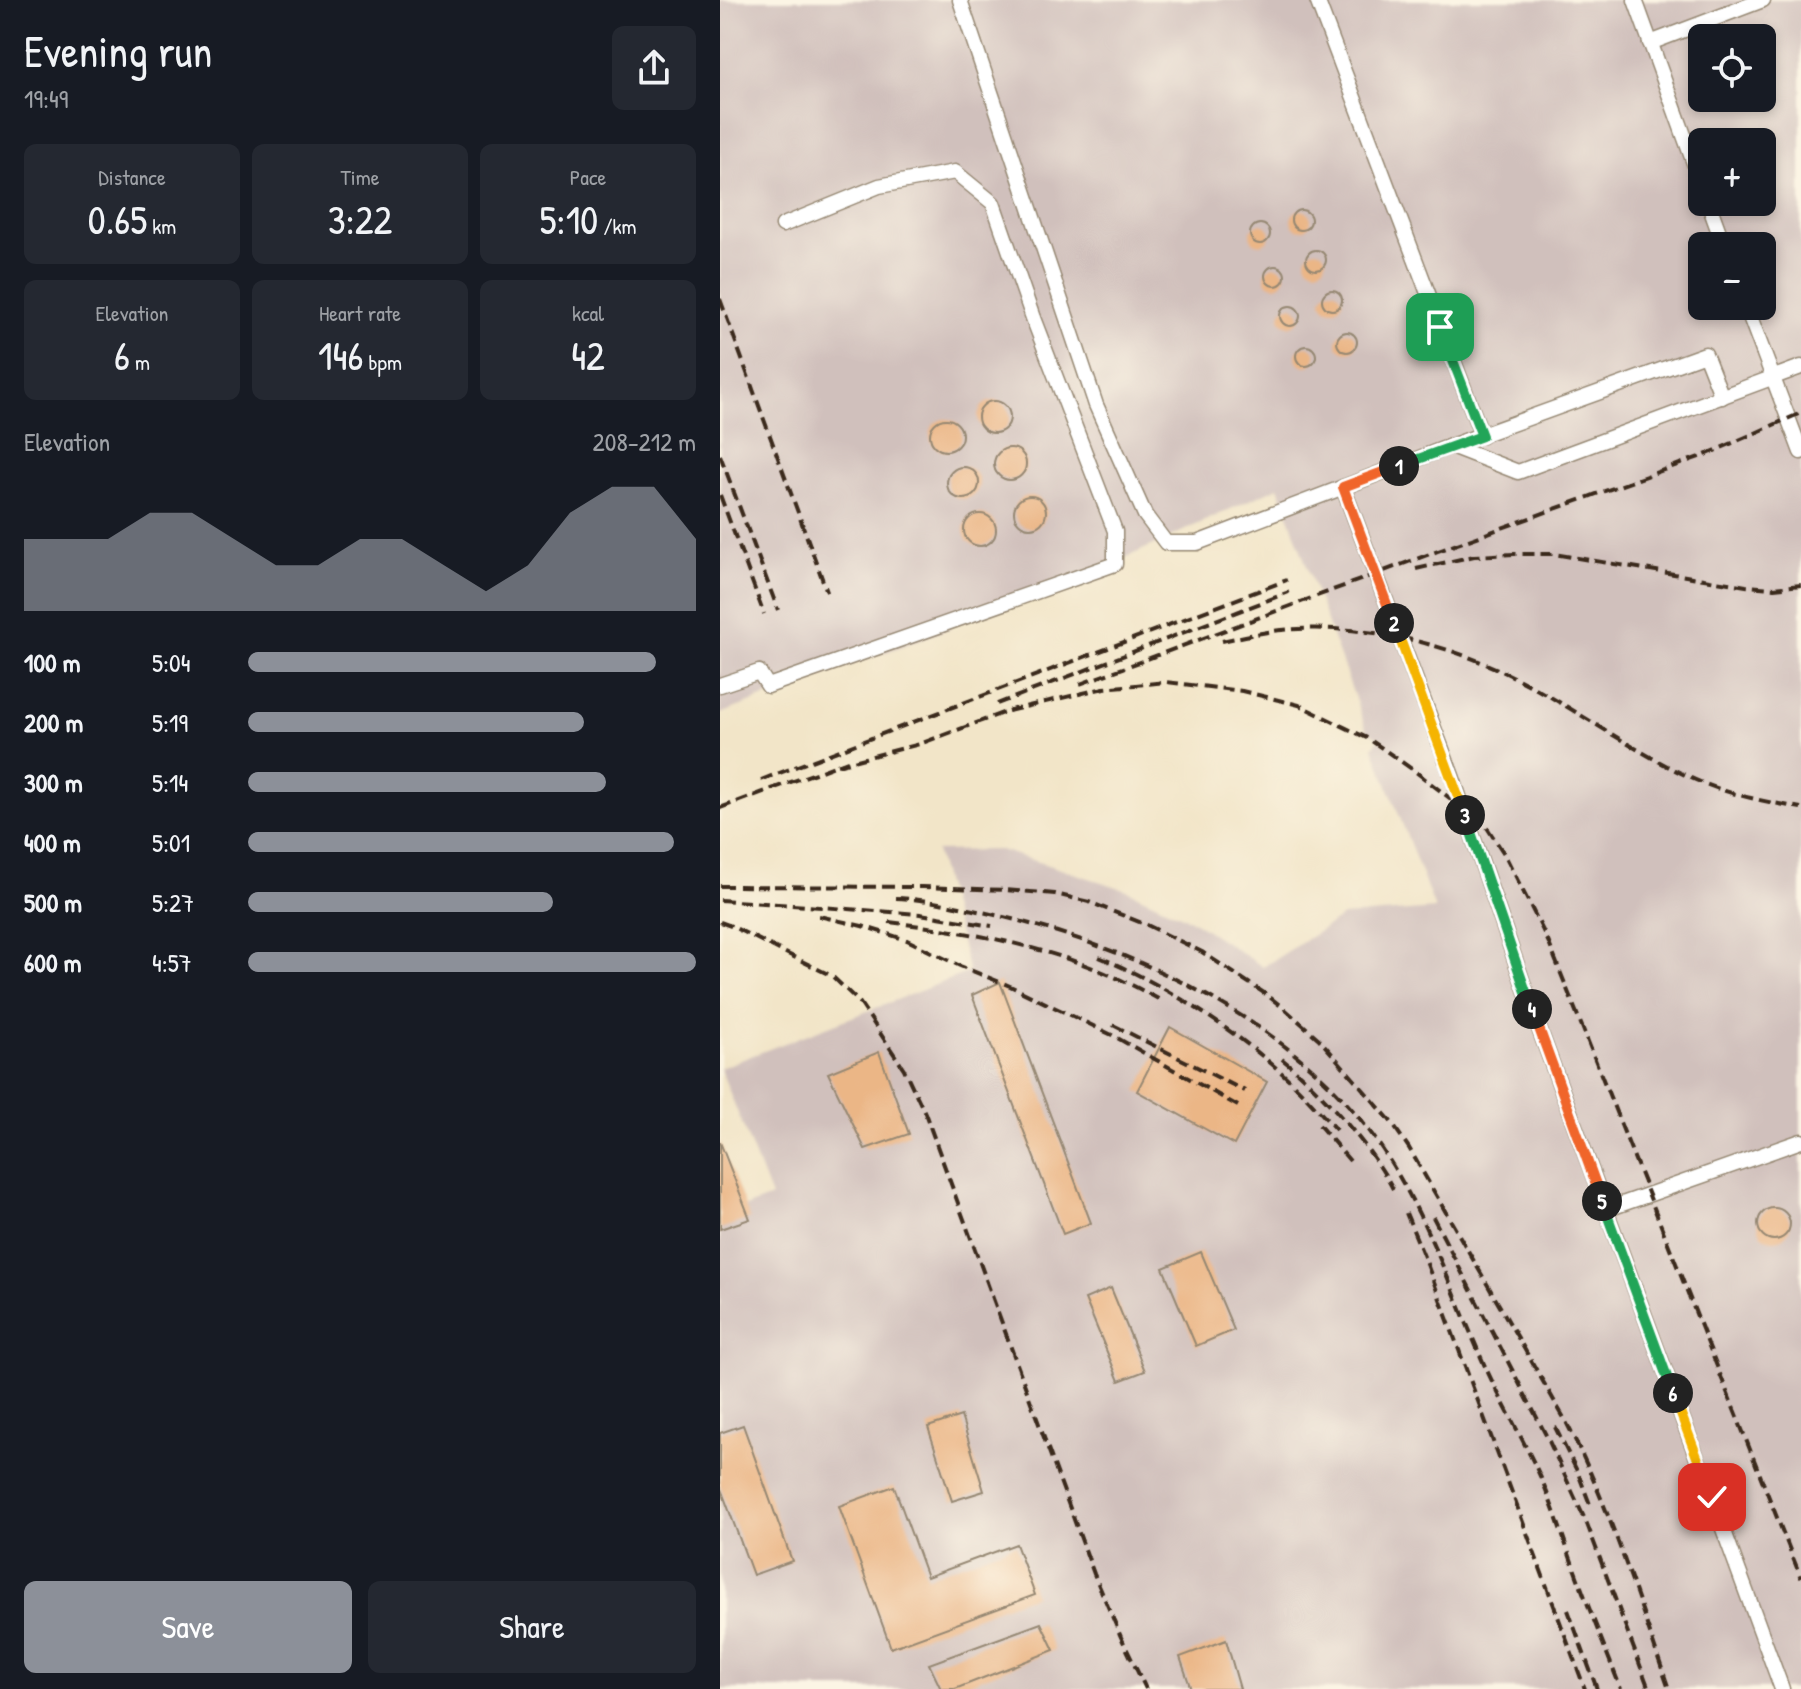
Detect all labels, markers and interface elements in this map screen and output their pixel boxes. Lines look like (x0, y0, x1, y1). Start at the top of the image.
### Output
text: Evening run (24, 21, 212, 81)
map controls (1688, 24, 1776, 320)
button: locate (1688, 24, 1776, 112)
button: share (612, 26, 696, 110)
text: 19:49 (24, 81, 68, 116)
button: + (1688, 128, 1776, 216)
text: Distance (98, 162, 166, 192)
text: Time (341, 162, 379, 192)
text: Pace (570, 162, 606, 192)
text: 0.65 (88, 192, 147, 246)
text: 3:22 (328, 192, 392, 246)
text: 5:10 (539, 192, 598, 246)
text: km (147, 211, 176, 241)
text: /km (598, 211, 637, 241)
button: − (1688, 232, 1776, 320)
pin (1406, 293, 1474, 361)
text: Elevation (95, 298, 169, 328)
text: Heart rate (319, 298, 401, 328)
text: kcal (572, 298, 604, 328)
icon: arrive (1418, 305, 1462, 349)
text: 6 (114, 328, 130, 382)
text: 146 (318, 328, 363, 382)
text: 42 (571, 328, 605, 382)
text: m (130, 347, 150, 377)
text: bpm (363, 347, 402, 377)
text: Elevation (24, 424, 110, 459)
text: 208–212 m (593, 424, 696, 459)
pin: 1 (1379, 446, 1419, 486)
text: 1 (1395, 451, 1403, 481)
pin: 2 (1374, 603, 1414, 643)
text: 2 (1389, 608, 1399, 638)
text: 100 m (24, 645, 80, 680)
text: 5:04 (152, 645, 190, 680)
text: 200 m (24, 705, 83, 740)
text: 5:19 (152, 705, 188, 740)
text: 300 m (24, 765, 83, 800)
text: 5:14 (152, 765, 188, 800)
pin: 3 (1445, 795, 1485, 835)
text: 3 (1460, 800, 1470, 830)
text: 400 m (24, 825, 81, 860)
text: 5:01 (152, 825, 190, 860)
text: 500 m (24, 885, 82, 920)
text: 5:27 (152, 885, 194, 920)
text: 600 m (24, 945, 81, 980)
text: 4:57 (152, 945, 192, 980)
pin: 4 (1512, 989, 1552, 1029)
text: 4 (1528, 994, 1536, 1024)
pin: 5 (1582, 1181, 1622, 1221)
text: 5 (1597, 1186, 1607, 1216)
pin: 6 (1653, 1373, 1693, 1413)
text: 6 (1669, 1378, 1677, 1408)
pin (1678, 1463, 1746, 1531)
icon: check (1690, 1475, 1734, 1519)
button: Save (24, 1581, 352, 1673)
button: Share (368, 1581, 696, 1673)

